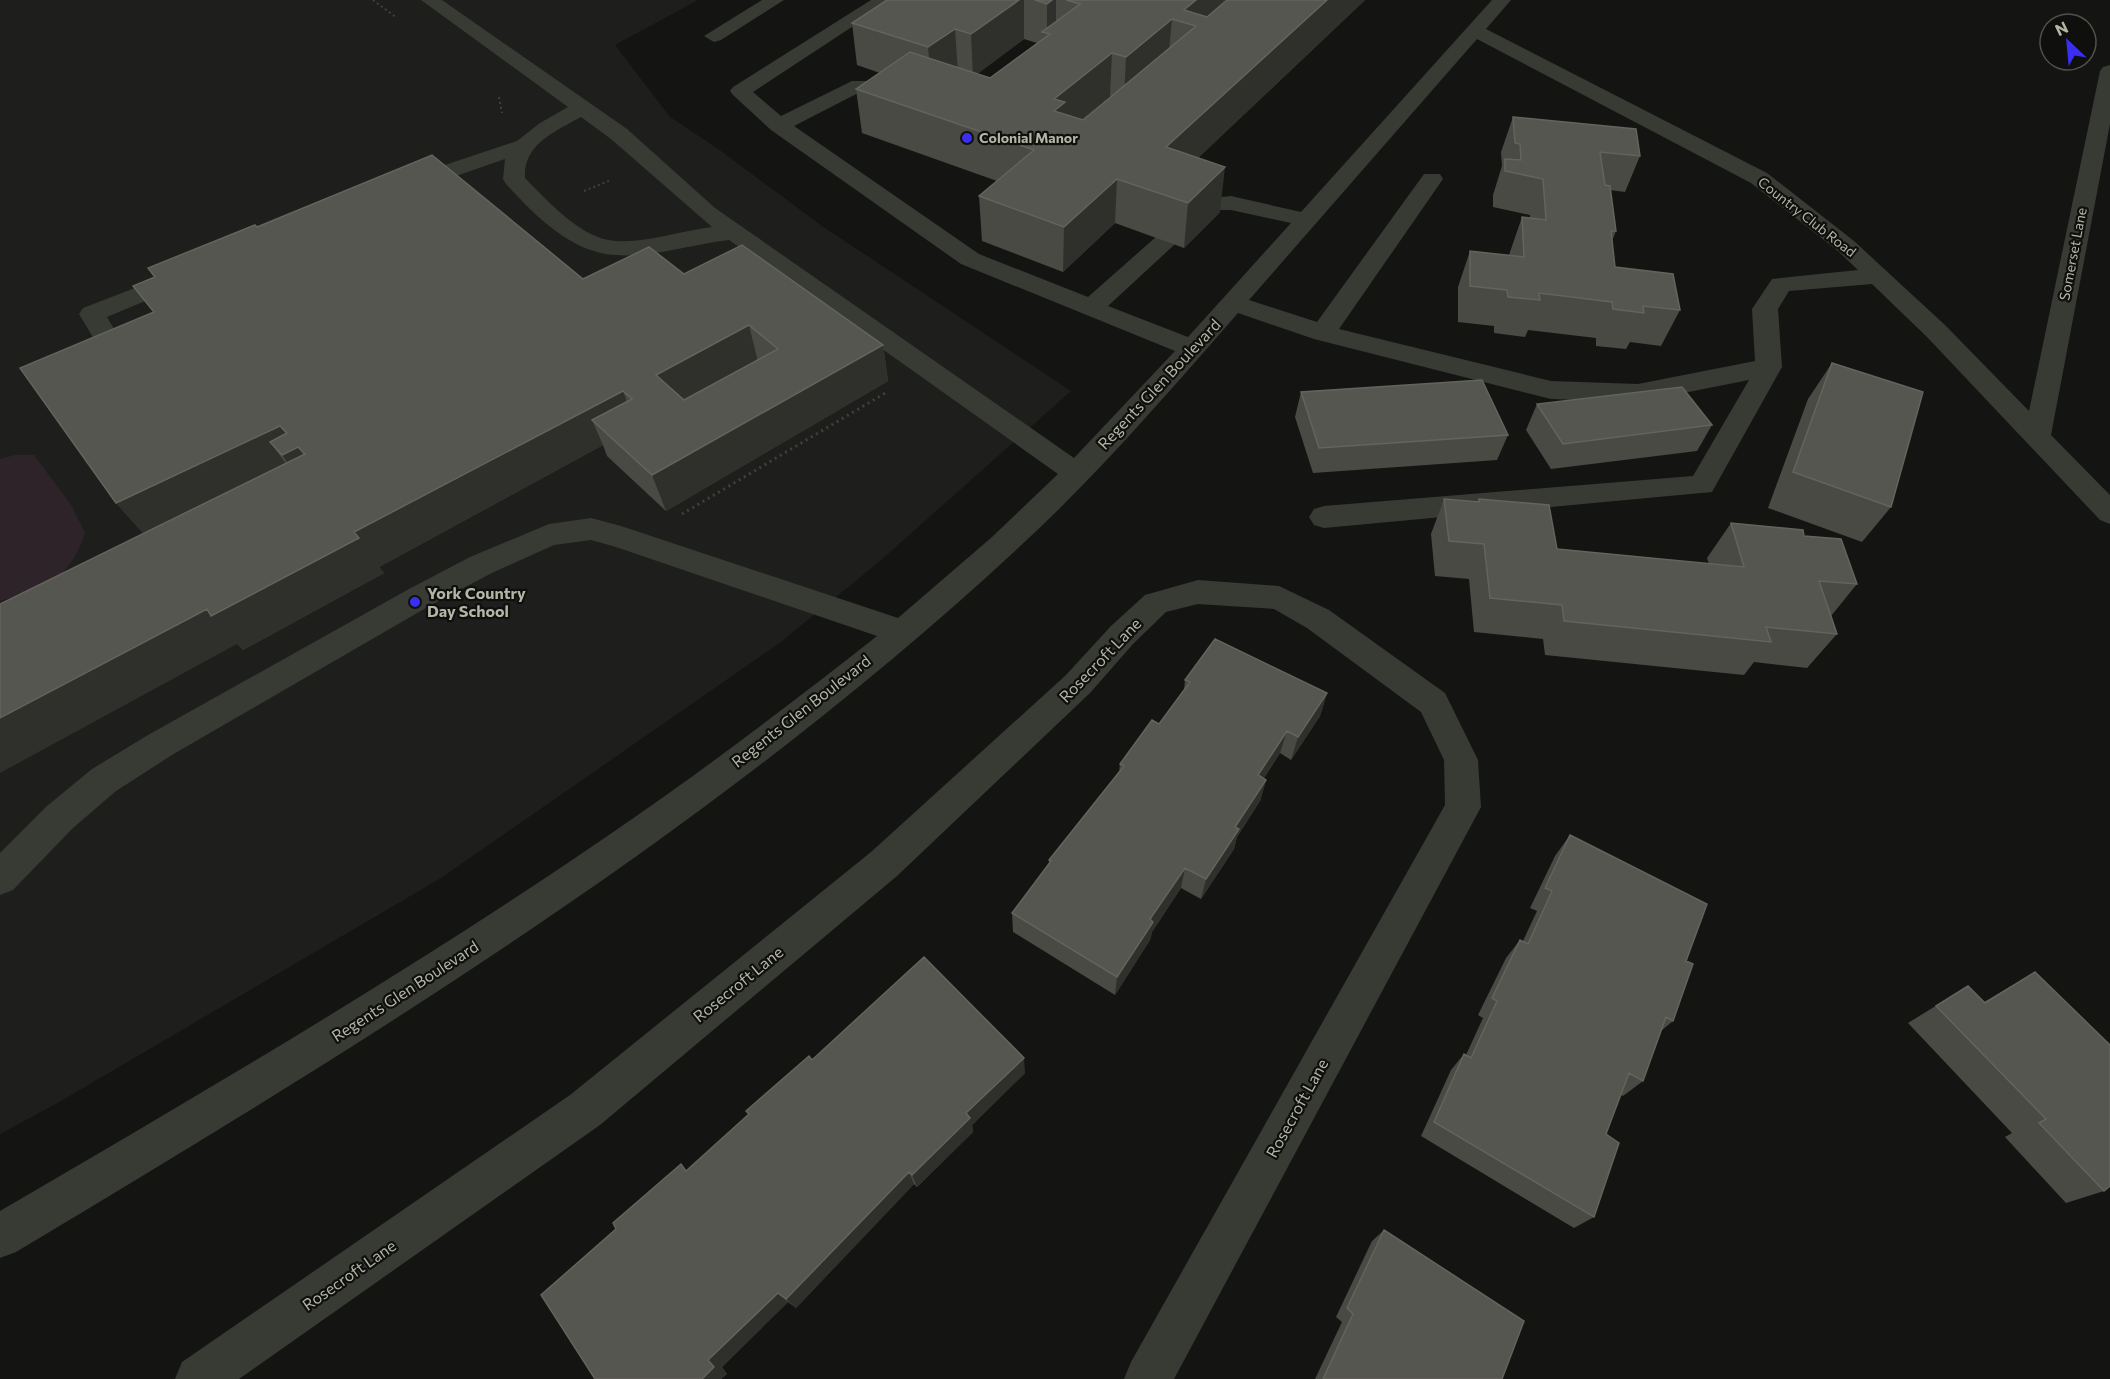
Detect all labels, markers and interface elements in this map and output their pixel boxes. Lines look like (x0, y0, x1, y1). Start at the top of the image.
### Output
north arrow (2038, 12, 2098, 72)
text: N (2052, 17, 2071, 39)
place label: Colonial Manor (979, 129, 1078, 146)
marker: Colonial Manor (960, 131, 974, 145)
street label: Country Club Road (1755, 173, 1860, 260)
street label: Somerset Lane (2055, 206, 2090, 302)
street label: Regents Glen Boulevard (1093, 315, 1224, 453)
place label: York Country Day School (427, 583, 526, 620)
marker: York Country Day School (408, 595, 422, 609)
street label: Rosecroft Lane (1055, 614, 1145, 706)
street label: Regents Glen Boulevard (727, 650, 874, 771)
street label: Regents Glen Boulevard (328, 936, 482, 1045)
street label: Rosecroft Lane (689, 942, 786, 1026)
street label: Rosecroft Lane (1262, 1055, 1332, 1160)
street label: Rosecroft Lane (298, 1235, 399, 1314)

